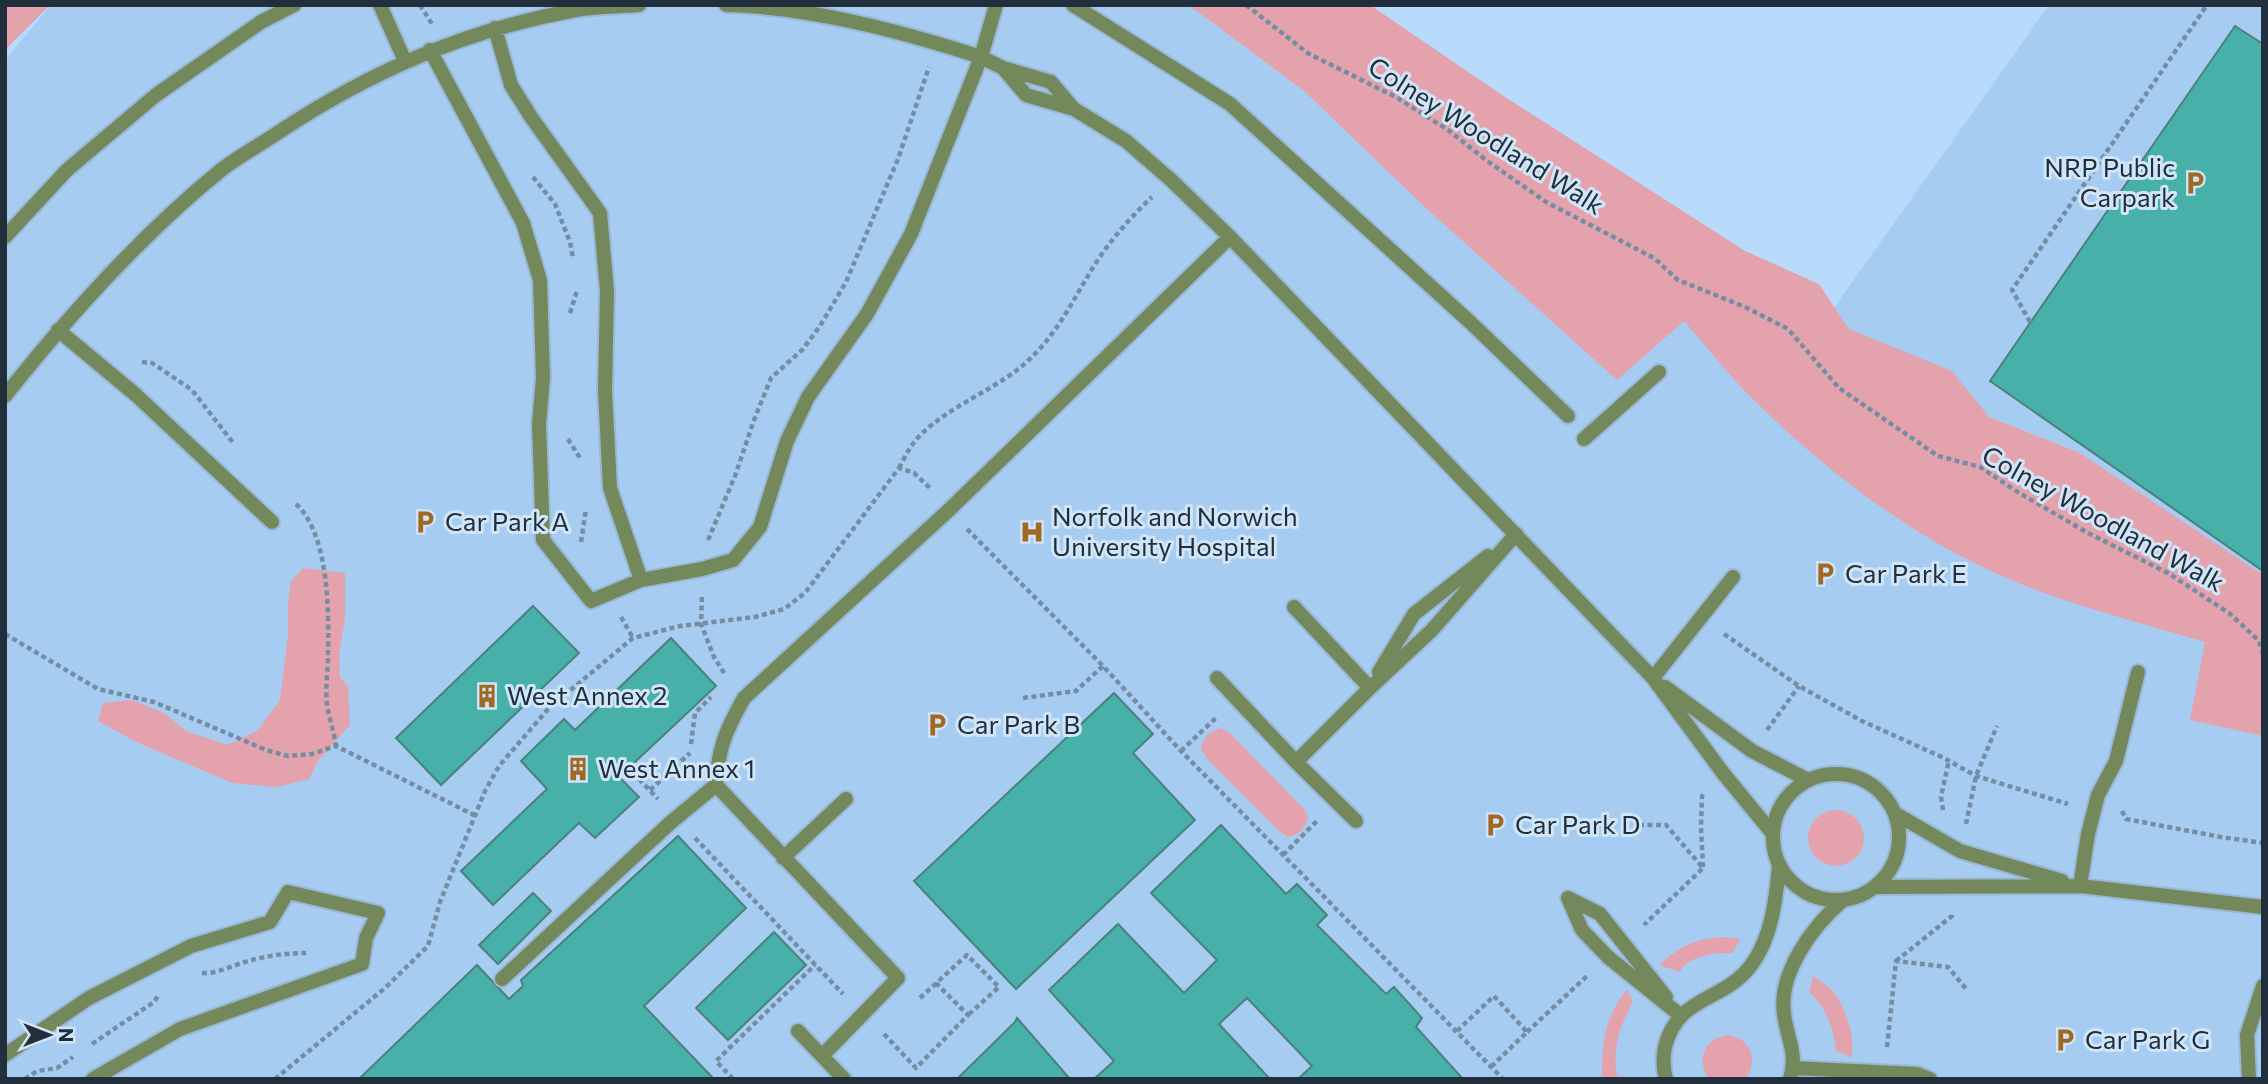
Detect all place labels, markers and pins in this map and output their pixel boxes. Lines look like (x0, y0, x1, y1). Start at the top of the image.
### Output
place label: NRP Public Carpark (2044, 151, 2175, 212)
parking icon: NRP Public Carpark (2181, 169, 2209, 197)
place label: Norfolk and Norwich University Hospital (1052, 500, 1298, 561)
place label: Car Park A (445, 505, 569, 536)
parking icon: Car Park A (411, 508, 439, 536)
hospital icon: Norfolk and Norwich University Hospital (1018, 518, 1046, 546)
place label: Car Park E (1845, 557, 1967, 588)
parking icon: Car Park E (1811, 560, 1839, 588)
place label: West Annex 2 (507, 679, 668, 710)
building icon: West Annex 2 (473, 682, 501, 710)
place label: Car Park B (957, 708, 1080, 739)
parking icon: Car Park B (923, 711, 951, 739)
place label: West Annex 1 (598, 752, 755, 783)
building icon: West Annex 1 (564, 755, 592, 783)
place label: Car Park D (1515, 808, 1640, 839)
parking icon: Car Park D (1481, 811, 1509, 839)
place label: Car Park G (2085, 1023, 2210, 1054)
parking icon: Car Park G (2051, 1026, 2079, 1054)

